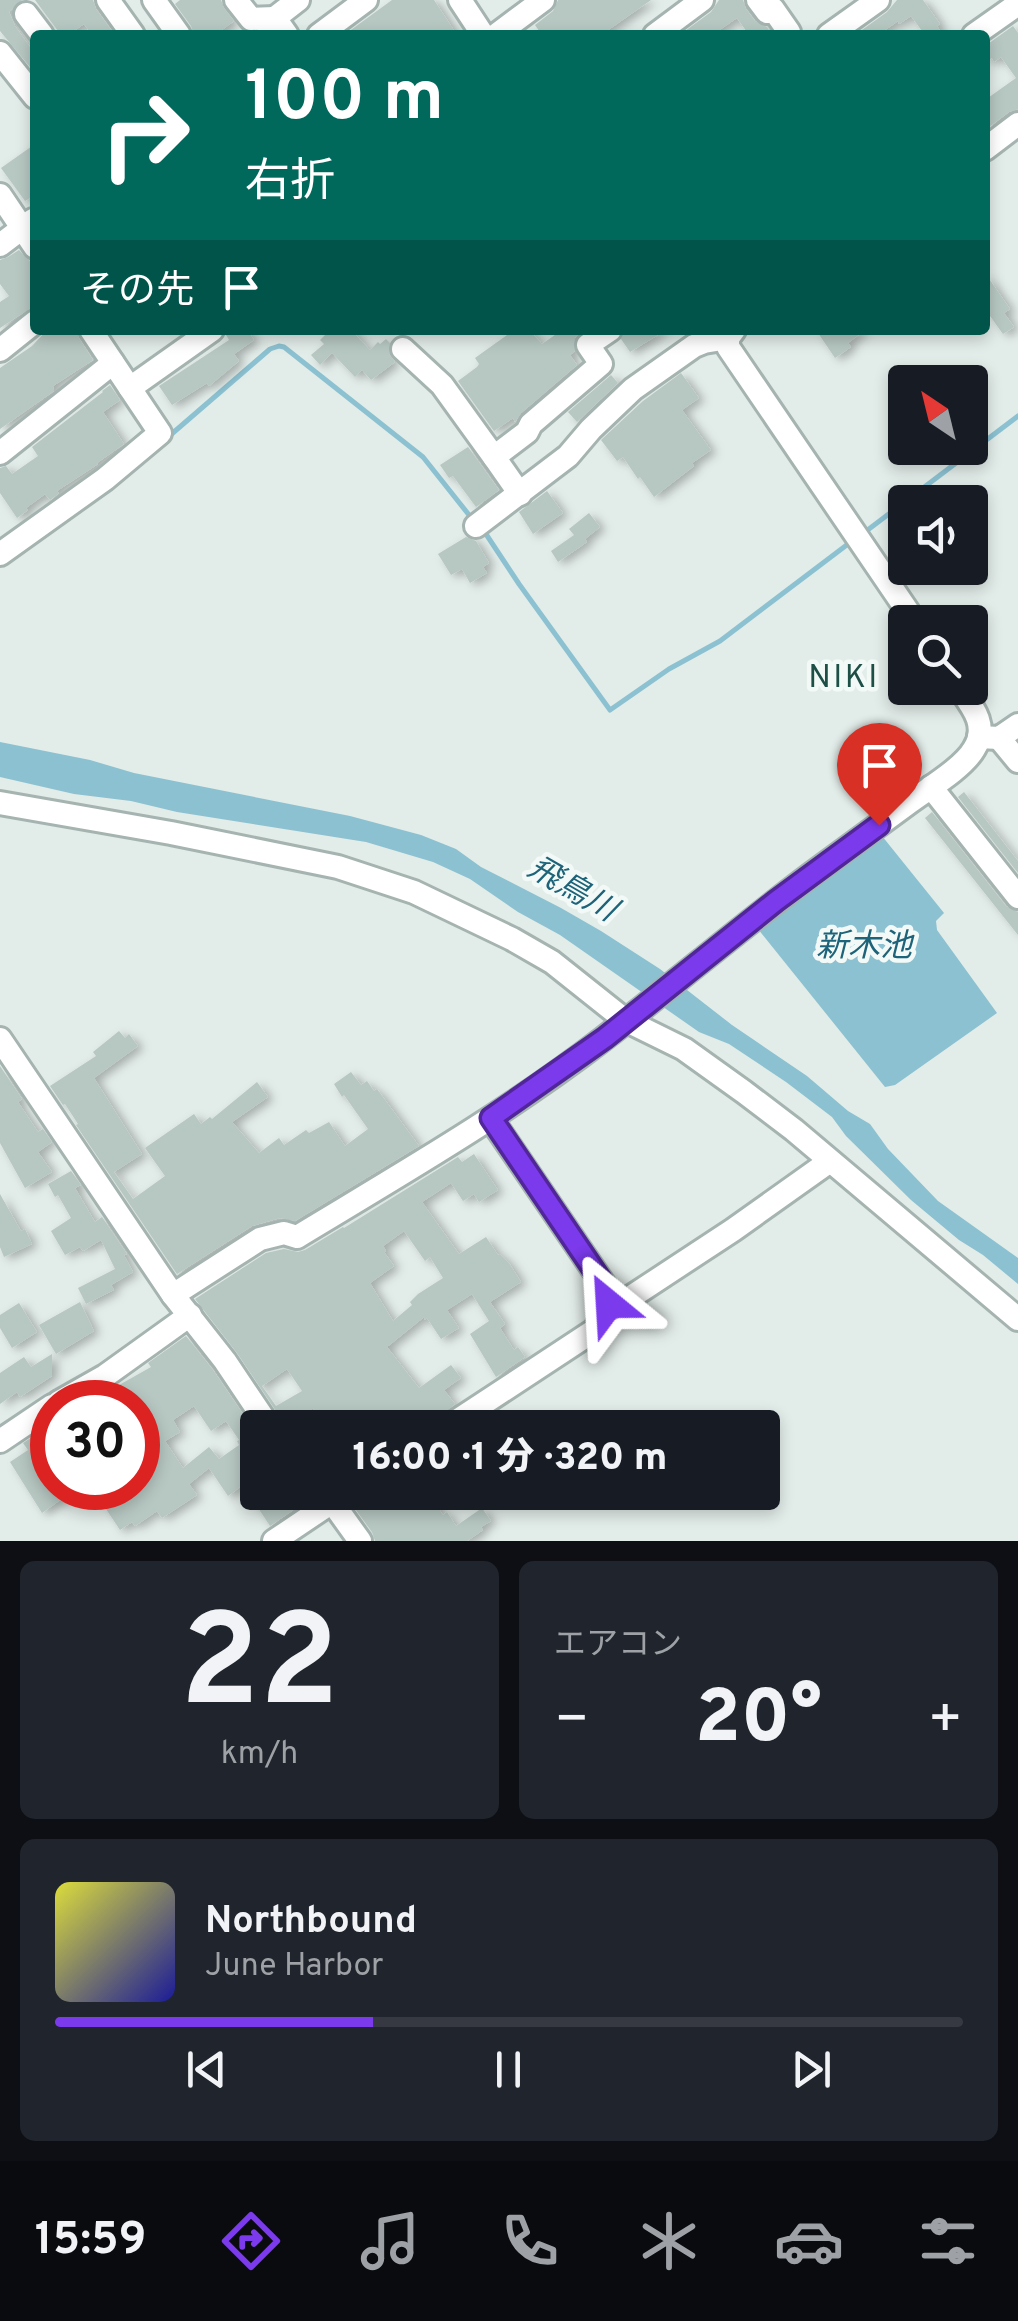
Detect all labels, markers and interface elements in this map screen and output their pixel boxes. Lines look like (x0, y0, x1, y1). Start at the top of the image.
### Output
text: 100 m (245, 56, 444, 145)
icon: right (80, 70, 210, 200)
text: 右折 (245, 155, 335, 212)
icon: arrive (214, 260, 269, 315)
text: その先 (80, 268, 194, 317)
north arrow (888, 365, 988, 465)
map controls (888, 365, 988, 705)
button: sound (888, 485, 988, 585)
button: search (888, 605, 988, 705)
district label: NIKI (808, 659, 880, 699)
pin (837, 723, 922, 826)
icon: arrive (852, 738, 907, 793)
water label: 飛鳥川 (520, 849, 626, 933)
water label: 新木池 (816, 928, 915, 968)
position arrow (557, 1252, 661, 1356)
speed limit sign: 30 (30, 1380, 160, 1510)
text: 16:00 · 1 分 · 320 m (353, 1435, 668, 1484)
text: 22 (180, 1587, 339, 1752)
text: エアコン (554, 1626, 682, 1666)
text: 20° (695, 1674, 822, 1769)
text: − (554, 1687, 589, 1757)
text: + (928, 1687, 963, 1757)
text: km/h (221, 1735, 298, 1775)
text: Northbound (205, 1898, 417, 1947)
text: June Harbor (205, 1947, 384, 1987)
icon: previous (179, 2042, 234, 2097)
icon: pause (481, 2042, 536, 2097)
icon: next (784, 2042, 839, 2097)
icon: directions (216, 2206, 286, 2276)
icon: music (355, 2206, 425, 2276)
icon: phone (495, 2206, 565, 2276)
icon: climate (634, 2206, 704, 2276)
icon: car (774, 2206, 844, 2276)
icon: filters (913, 2206, 983, 2276)
text: 15:59 (35, 2213, 146, 2270)

